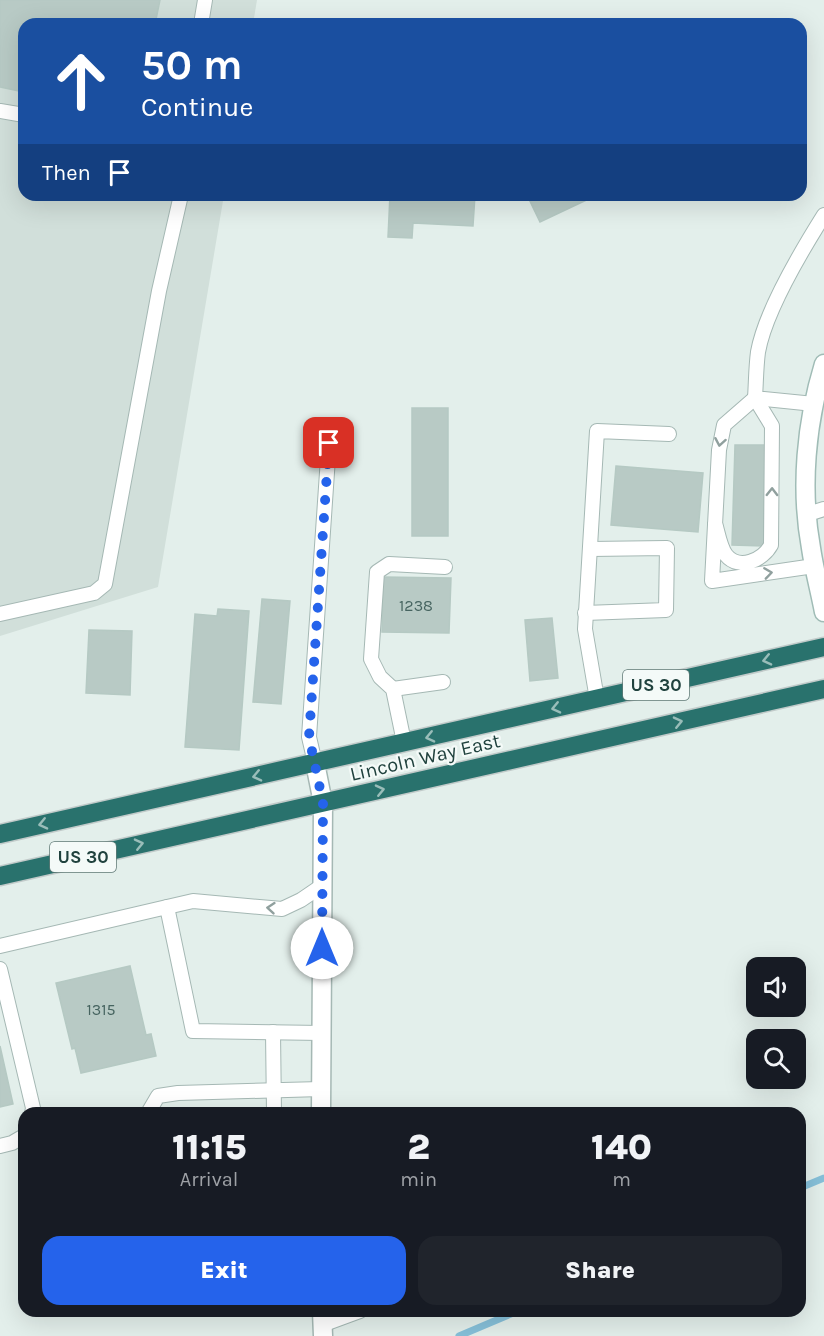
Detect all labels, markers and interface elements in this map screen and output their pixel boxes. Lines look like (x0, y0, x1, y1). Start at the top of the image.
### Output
text: 50 m (141, 40, 243, 90)
icon: ahead (42, 42, 120, 120)
text: Continue (141, 91, 253, 123)
icon: arrive (103, 156, 136, 189)
text: Then (42, 160, 91, 186)
pin (303, 417, 354, 468)
icon: arrive (312, 426, 345, 459)
one-way arrow (714, 436, 727, 446)
one-way arrow (766, 487, 778, 496)
one-way arrow (763, 567, 772, 579)
house number: 1238 (399, 596, 433, 615)
one-way arrow (762, 653, 772, 666)
road number: US 30 (623, 670, 689, 700)
one-way arrow (552, 700, 562, 713)
one-way arrow (672, 716, 682, 729)
street label: Lincoln Way East (348, 729, 503, 786)
one-way arrow (425, 729, 435, 742)
one-way arrow (253, 768, 263, 781)
one-way arrow (375, 784, 385, 797)
one-way arrow (38, 817, 48, 830)
one-way arrow (134, 839, 144, 852)
road number: US 30 (50, 842, 116, 872)
one-way arrow (266, 902, 275, 915)
position arrow (290, 916, 354, 980)
map controls (746, 957, 806, 1089)
button: sound (746, 957, 806, 1017)
house number: 1315 (86, 1000, 116, 1019)
button: search (746, 1029, 806, 1089)
text: 11:15 (172, 1126, 246, 1168)
text: 2 (407, 1126, 430, 1168)
text: 140 (591, 1126, 652, 1168)
text: Arrival (180, 1168, 238, 1191)
text: min (400, 1168, 437, 1191)
text: m (612, 1168, 631, 1191)
button: Exit (42, 1236, 406, 1305)
button: Share (418, 1236, 782, 1305)

